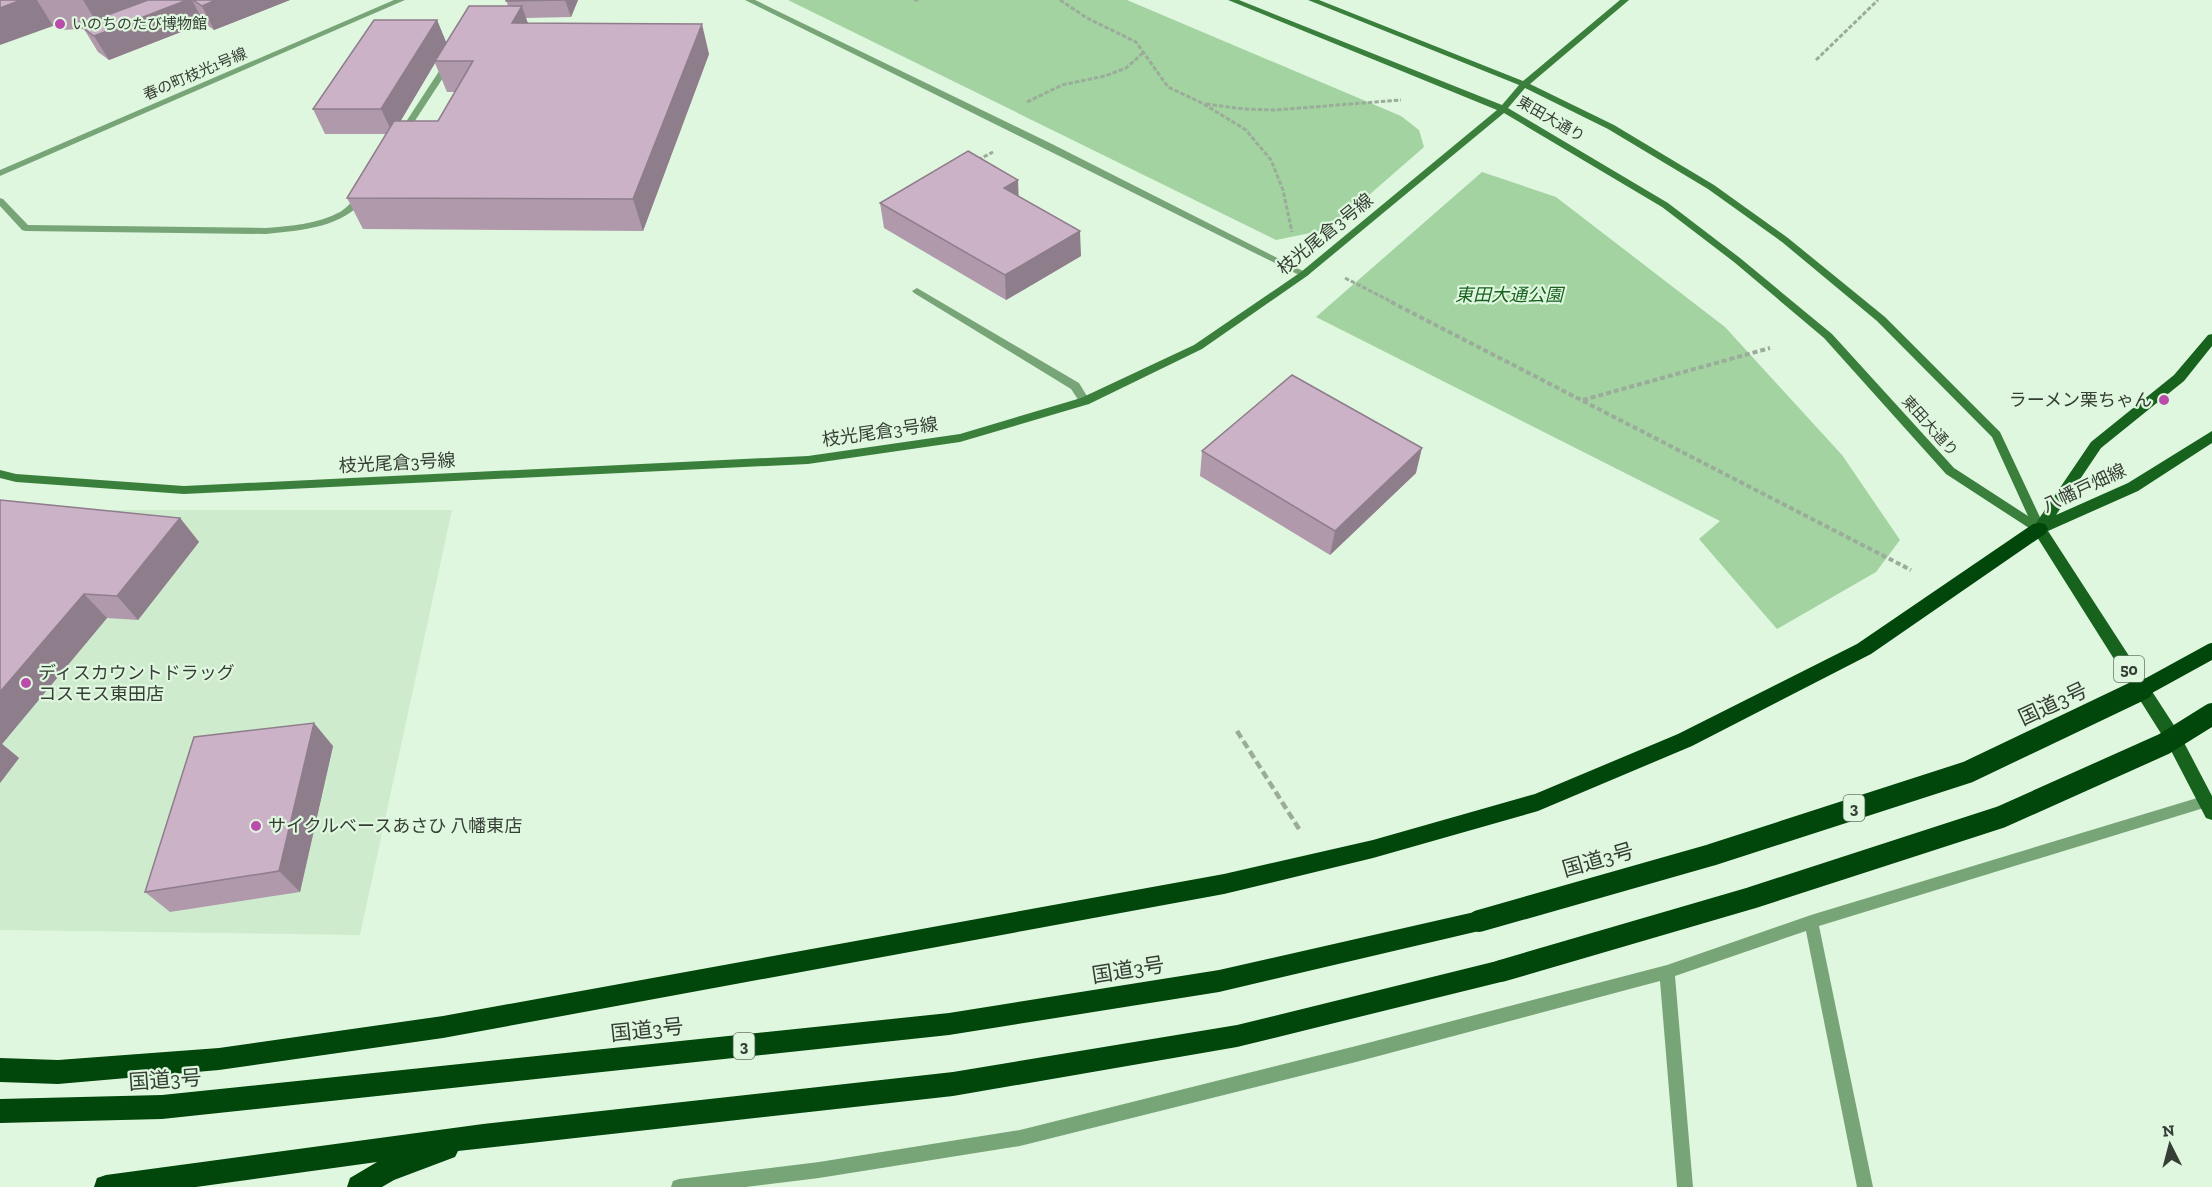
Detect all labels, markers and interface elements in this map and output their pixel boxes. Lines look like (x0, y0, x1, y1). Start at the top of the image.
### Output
place label: いのちのたび博物館 (72, 15, 207, 33)
marker: いのちのたび博物館 (53, 17, 67, 31)
street label: 春の町枝光1号線 (140, 44, 250, 104)
street label: 東田大通り (1514, 92, 1588, 146)
street label: 枝光尾倉3号線 (1273, 189, 1377, 279)
park label: 東田大通公園 (1455, 284, 1566, 306)
place label: ラーメン栗ちゃん (2009, 389, 2152, 411)
street label: 東田大通り (1898, 392, 1962, 460)
marker: ラーメン栗ちゃん (2157, 393, 2171, 407)
street label: 枝光尾倉3号線 (821, 413, 939, 451)
street label: 枝光尾倉3号線 (338, 449, 456, 477)
street label: 八幡戸畑線 (2039, 459, 2129, 517)
road number: 50 (2114, 656, 2144, 682)
place label: ディスカウントドラッグ コスモス東田店 (38, 662, 235, 705)
marker: ディスカウントドラッグ コスモス東田店 (19, 676, 33, 690)
street label: 国道3号 (2014, 677, 2091, 730)
road number: 3 (1844, 795, 1864, 821)
place label: サイクルベースあさひ 八幡東店 (268, 815, 522, 837)
marker: サイクルベースあさひ 八幡東店 (249, 819, 263, 833)
street label: 国道3号 (1559, 837, 1637, 882)
street label: 国道3号 (1090, 951, 1166, 988)
street label: 国道3号 (609, 1013, 685, 1046)
road number: 3 (734, 1033, 754, 1059)
street label: 国道3号 (128, 1064, 202, 1095)
north arrow (2140, 1115, 2200, 1175)
text: N (2161, 1120, 2176, 1141)

